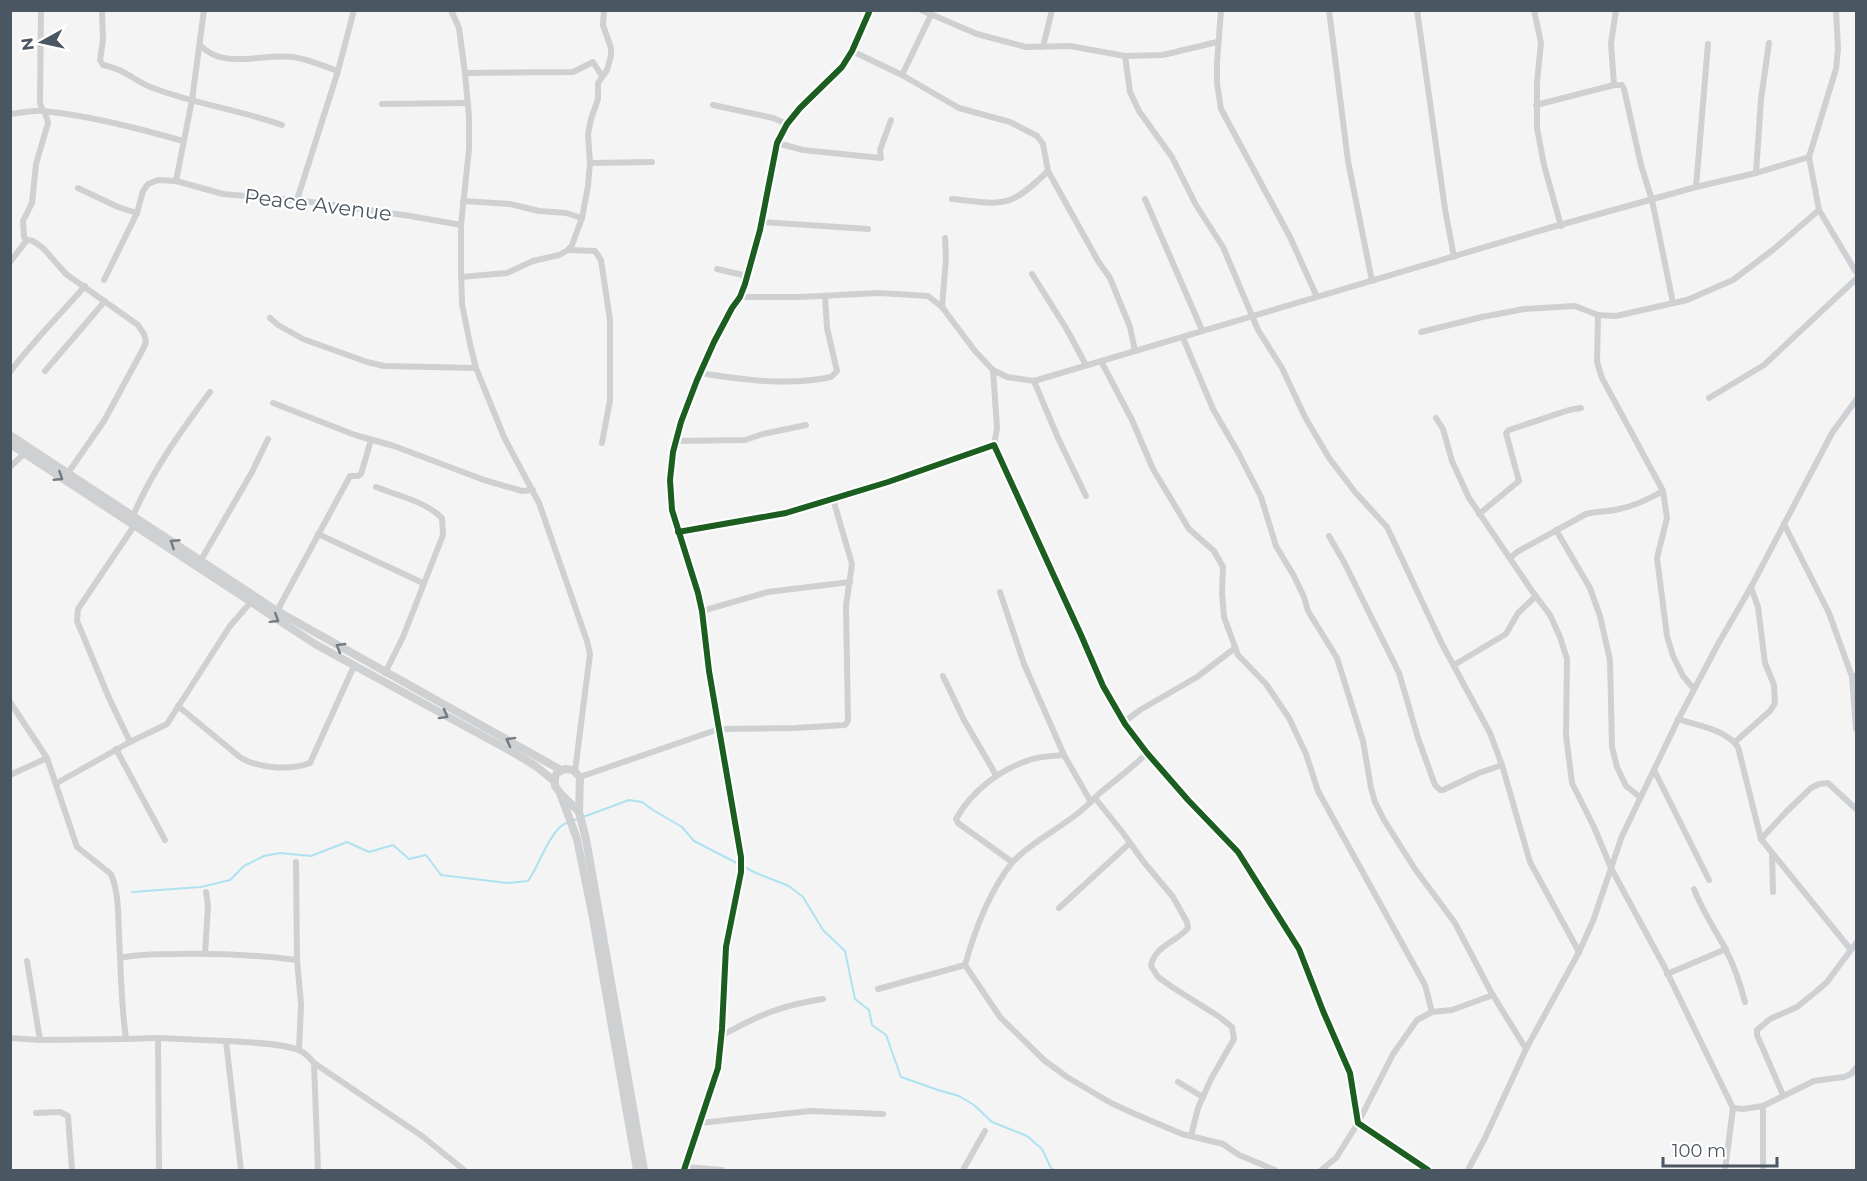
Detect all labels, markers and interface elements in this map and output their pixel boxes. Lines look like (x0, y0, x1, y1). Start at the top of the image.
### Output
north arrow (12, 12, 72, 72)
text: N (17, 36, 38, 52)
street label: Peace Avenue (243, 183, 393, 226)
one-way arrow (52, 470, 63, 481)
one-way arrow (170, 539, 181, 550)
one-way arrow (268, 611, 279, 622)
one-way arrow (336, 642, 346, 654)
one-way arrow (438, 708, 448, 719)
one-way arrow (506, 737, 516, 748)
scale bar (1663, 1130, 1777, 1168)
text: 100 m (1672, 1140, 1726, 1162)

